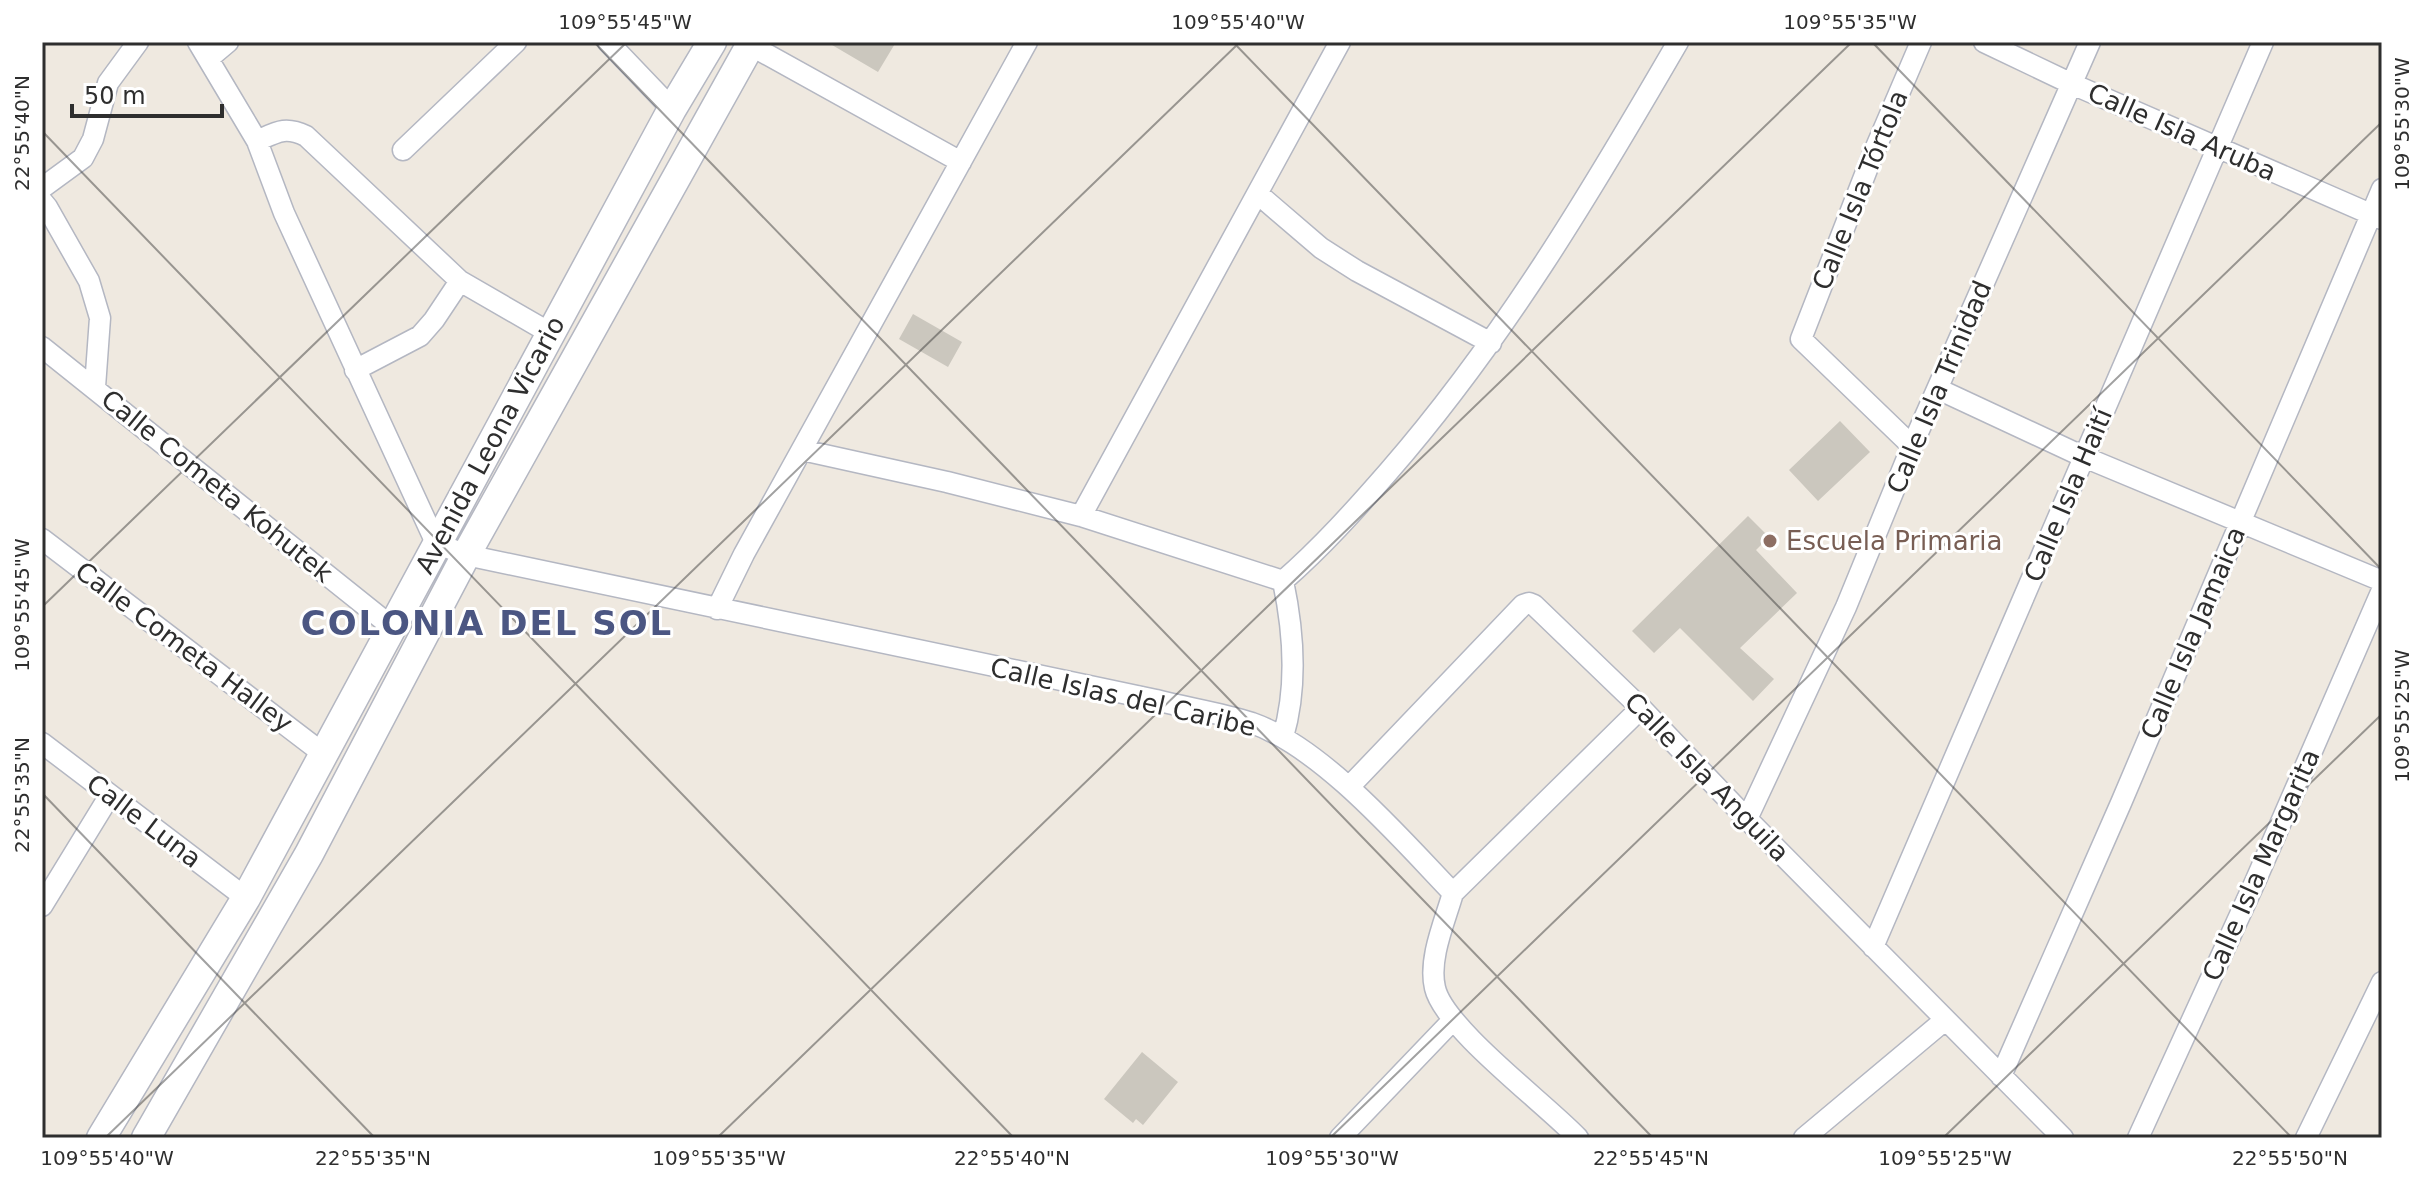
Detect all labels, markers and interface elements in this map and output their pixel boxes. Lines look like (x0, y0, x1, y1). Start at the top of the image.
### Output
text: 109°55'45"W (558, 10, 692, 34)
text: 109°55'40"W (1171, 10, 1305, 34)
text: 109°55'35"W (1783, 10, 1917, 34)
text: 109°55'30"W (2390, 57, 2414, 191)
scale bar (72, 68, 222, 118)
text: 22°55'40"N (10, 75, 34, 191)
street label: Calle Isla Aruba (2083, 77, 2281, 187)
text: 50 m (84, 82, 146, 110)
street label: Calle Isla Tórtola (1806, 86, 1914, 294)
street label: Calle Isla Trinidad (1881, 276, 1997, 498)
street label: Avenida Leona Vicario (409, 311, 571, 579)
street label: Calle Cometa Kohutek (95, 384, 339, 588)
street label: Calle Isla Haití (2018, 403, 2118, 586)
street label: Calle Isla Jamaica (2135, 522, 2251, 744)
place label: Escuela Primaria (1786, 526, 2002, 556)
marker: Escuela Primaria (1761, 532, 1779, 550)
text: 109°55'45"W (10, 538, 34, 672)
street label: Calle Cometa Halley (70, 556, 298, 738)
district label: COLONIA DEL SOL (301, 603, 673, 643)
text: 109°55'25"W (2390, 649, 2414, 783)
street label: Calle Islas del Caribe (987, 652, 1259, 742)
street label: Calle Isla Anguila (1619, 686, 1795, 868)
text: 22°55'35"N (10, 737, 34, 853)
street label: Calle Isla Margarita (2196, 744, 2326, 986)
street label: Calle Luna (81, 768, 207, 874)
text: 109°55'40"W (40, 1146, 174, 1170)
text: 22°55'35"N (315, 1146, 431, 1170)
text: 109°55'35"W (652, 1146, 786, 1170)
text: 22°55'40"N (954, 1146, 1070, 1170)
text: 109°55'30"W (1265, 1146, 1399, 1170)
text: 22°55'45"N (1593, 1146, 1709, 1170)
text: 109°55'25"W (1878, 1146, 2012, 1170)
text: 22°55'50"N (2232, 1146, 2348, 1170)

